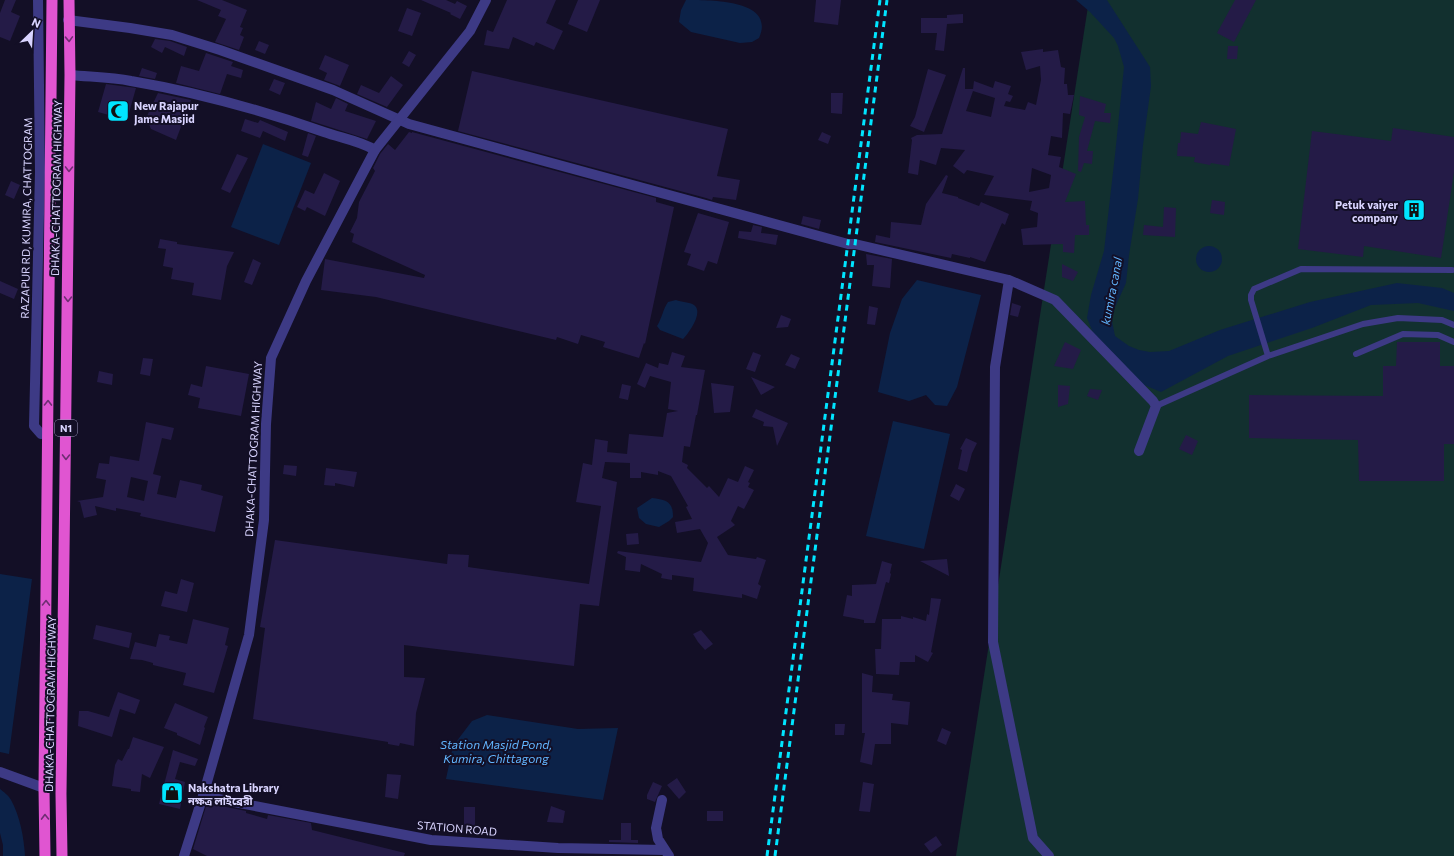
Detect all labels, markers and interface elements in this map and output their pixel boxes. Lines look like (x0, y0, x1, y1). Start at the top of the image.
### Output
north arrow (12, 12, 52, 52)
text: N (30, 15, 43, 30)
one-way arrow (65, 36, 73, 42)
mosque icon: New Rajapur Jame Masjid (105, 98, 131, 124)
place label: New Rajapur Jame Masjid (134, 99, 199, 126)
street label: DHAKA-CHATTOGRAM HIGHWAY (48, 100, 64, 276)
street label: RAZAPUR RD, KUMIRA, CHATTOGRAM (18, 117, 34, 319)
one-way arrow (65, 166, 73, 172)
building icon: Petuk vaiyer company (1401, 197, 1427, 223)
place label: Petuk vaiyer company (1335, 198, 1398, 224)
water label: kumira canal (1098, 255, 1125, 326)
one-way arrow (63, 296, 72, 302)
street label: DHAKA-CHATTOGRAM HIGHWAY (242, 361, 264, 537)
one-way arrow (44, 400, 52, 406)
road number: N1 (55, 420, 77, 436)
one-way arrow (61, 454, 70, 460)
one-way arrow (42, 600, 50, 606)
street label: DHAKA-CHATTOGRAM HIGHWAY (42, 616, 58, 792)
water label: Station Masjid Pond, Kumira, Chittagong (440, 737, 552, 765)
shop icon: Nakshatra Library নক্ষত্র লাইব্রেরী (159, 780, 185, 806)
place label: Nakshatra Library নক্ষত্র লাইব্রেরী (187, 781, 279, 807)
one-way arrow (41, 814, 49, 820)
street label: STATION ROAD (417, 818, 497, 838)

